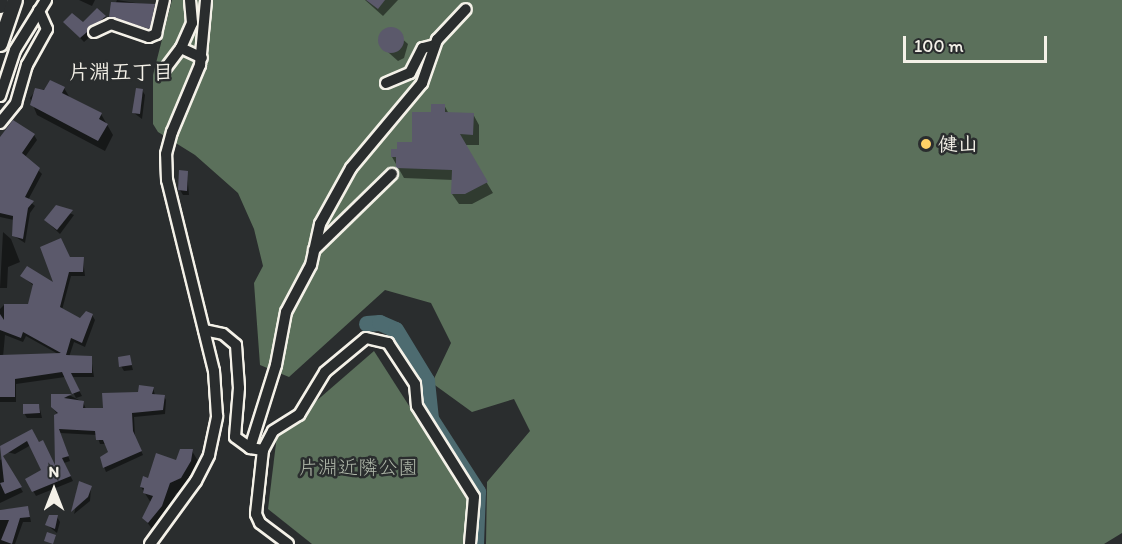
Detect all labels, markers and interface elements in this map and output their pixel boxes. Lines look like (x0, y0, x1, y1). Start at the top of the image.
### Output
scale bar (906, 24, 1050, 62)
text: 100 m (914, 35, 964, 57)
district label: 片淵五丁目 (69, 59, 173, 85)
place label: 健山 (938, 132, 978, 156)
marker: 健山 (919, 137, 933, 151)
park label: 片淵近隣公園 (298, 455, 418, 479)
north arrow (24, 460, 84, 520)
text: N (49, 462, 59, 481)

